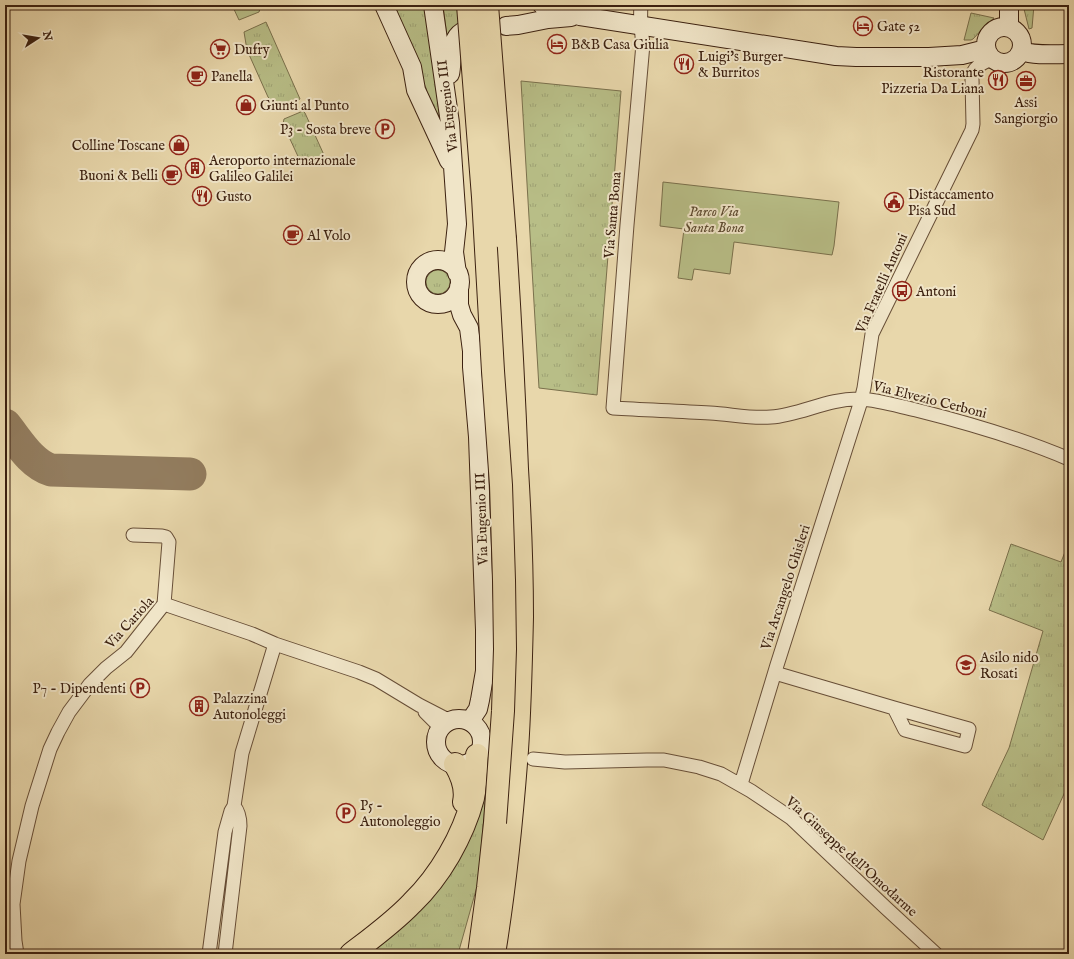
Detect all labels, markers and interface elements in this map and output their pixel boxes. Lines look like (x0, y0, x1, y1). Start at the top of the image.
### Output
hotel icon: Gate 52 (852, 15, 874, 37)
north arrow (18, 18, 58, 58)
place label: Gate 52 (877, 18, 920, 36)
text: N (39, 29, 55, 43)
hotel icon: B&B Casa Giulia (546, 33, 568, 55)
place label: B&B Casa Giulia (571, 36, 670, 54)
supermarket icon: Dufry (209, 38, 231, 60)
place label: Dufry (234, 41, 270, 59)
place label: Luigi's Burger & Burritos (698, 48, 783, 82)
restaurant icon: Luigi's Burger & Burritos (673, 53, 695, 75)
street label: Via Eugenio III (433, 59, 463, 154)
place label: Ristorante Pizzeria Da Liana (881, 64, 985, 98)
cafe icon: Panella (186, 65, 208, 87)
place label: Panella (211, 68, 254, 86)
restaurant icon: Ristorante Pizzeria Da Liana (987, 69, 1009, 91)
office icon: Assi Sangiorgio (1015, 70, 1037, 92)
shop icon: Giunti al Punto (235, 94, 257, 116)
place label: Assi Sangiorgio (994, 94, 1058, 128)
place label: Giunti al Punto (260, 97, 350, 115)
parking icon: P3 - Sosta breve (374, 118, 396, 140)
place label: P3 - Sosta breve (280, 121, 372, 139)
shop icon: Colline Toscane (168, 134, 190, 156)
place label: Colline Toscane (72, 137, 166, 155)
place label: Aeroporto internazionale Galileo Galilei (208, 152, 356, 186)
building icon: Aeroporto internazionale Galileo Galilei (184, 157, 206, 179)
cafe icon: Buoni & Belli (161, 164, 183, 186)
place label: Buoni & Belli (79, 167, 158, 185)
street label: Via Santa Bona (600, 170, 626, 260)
restaurant icon: Gusto (191, 185, 213, 207)
place label: Distaccamento Pisa Sud (908, 186, 994, 220)
place label: Gusto (216, 188, 252, 206)
public building icon: Distaccamento Pisa Sud (883, 191, 905, 213)
park label: Parco Via Santa Bona (684, 203, 744, 237)
cafe icon: Al Volo (282, 224, 304, 246)
place label: Al Volo (306, 227, 351, 245)
street label: Via Fratelli Antoni (851, 230, 912, 337)
bus stop icon: Antoni (891, 280, 913, 302)
place label: Antoni (915, 283, 957, 301)
street label: Via Elvezio Cerboni (870, 377, 989, 423)
street label: Via Eugenio III (471, 472, 493, 567)
street label: Via Arcangelo Ghisleri (757, 522, 815, 653)
street label: Via Cariola (101, 592, 159, 653)
place label: Asilo nido Rosati (979, 649, 1039, 683)
school or university icon: Asilo nido Rosati (955, 654, 977, 676)
parking icon: P7 - Dipendenti (129, 677, 151, 699)
place label: P7 - Dipendenti (32, 680, 126, 698)
place label: Palazzina Autonoleggi (212, 690, 286, 724)
building icon: Palazzina Autonoleggi (188, 695, 210, 717)
street label: Via Giuseppe dell'Omodarme (781, 792, 921, 921)
place label: P5 - Autonoleggio (359, 797, 441, 831)
parking icon: P5 - Autonoleggio (335, 802, 357, 824)

